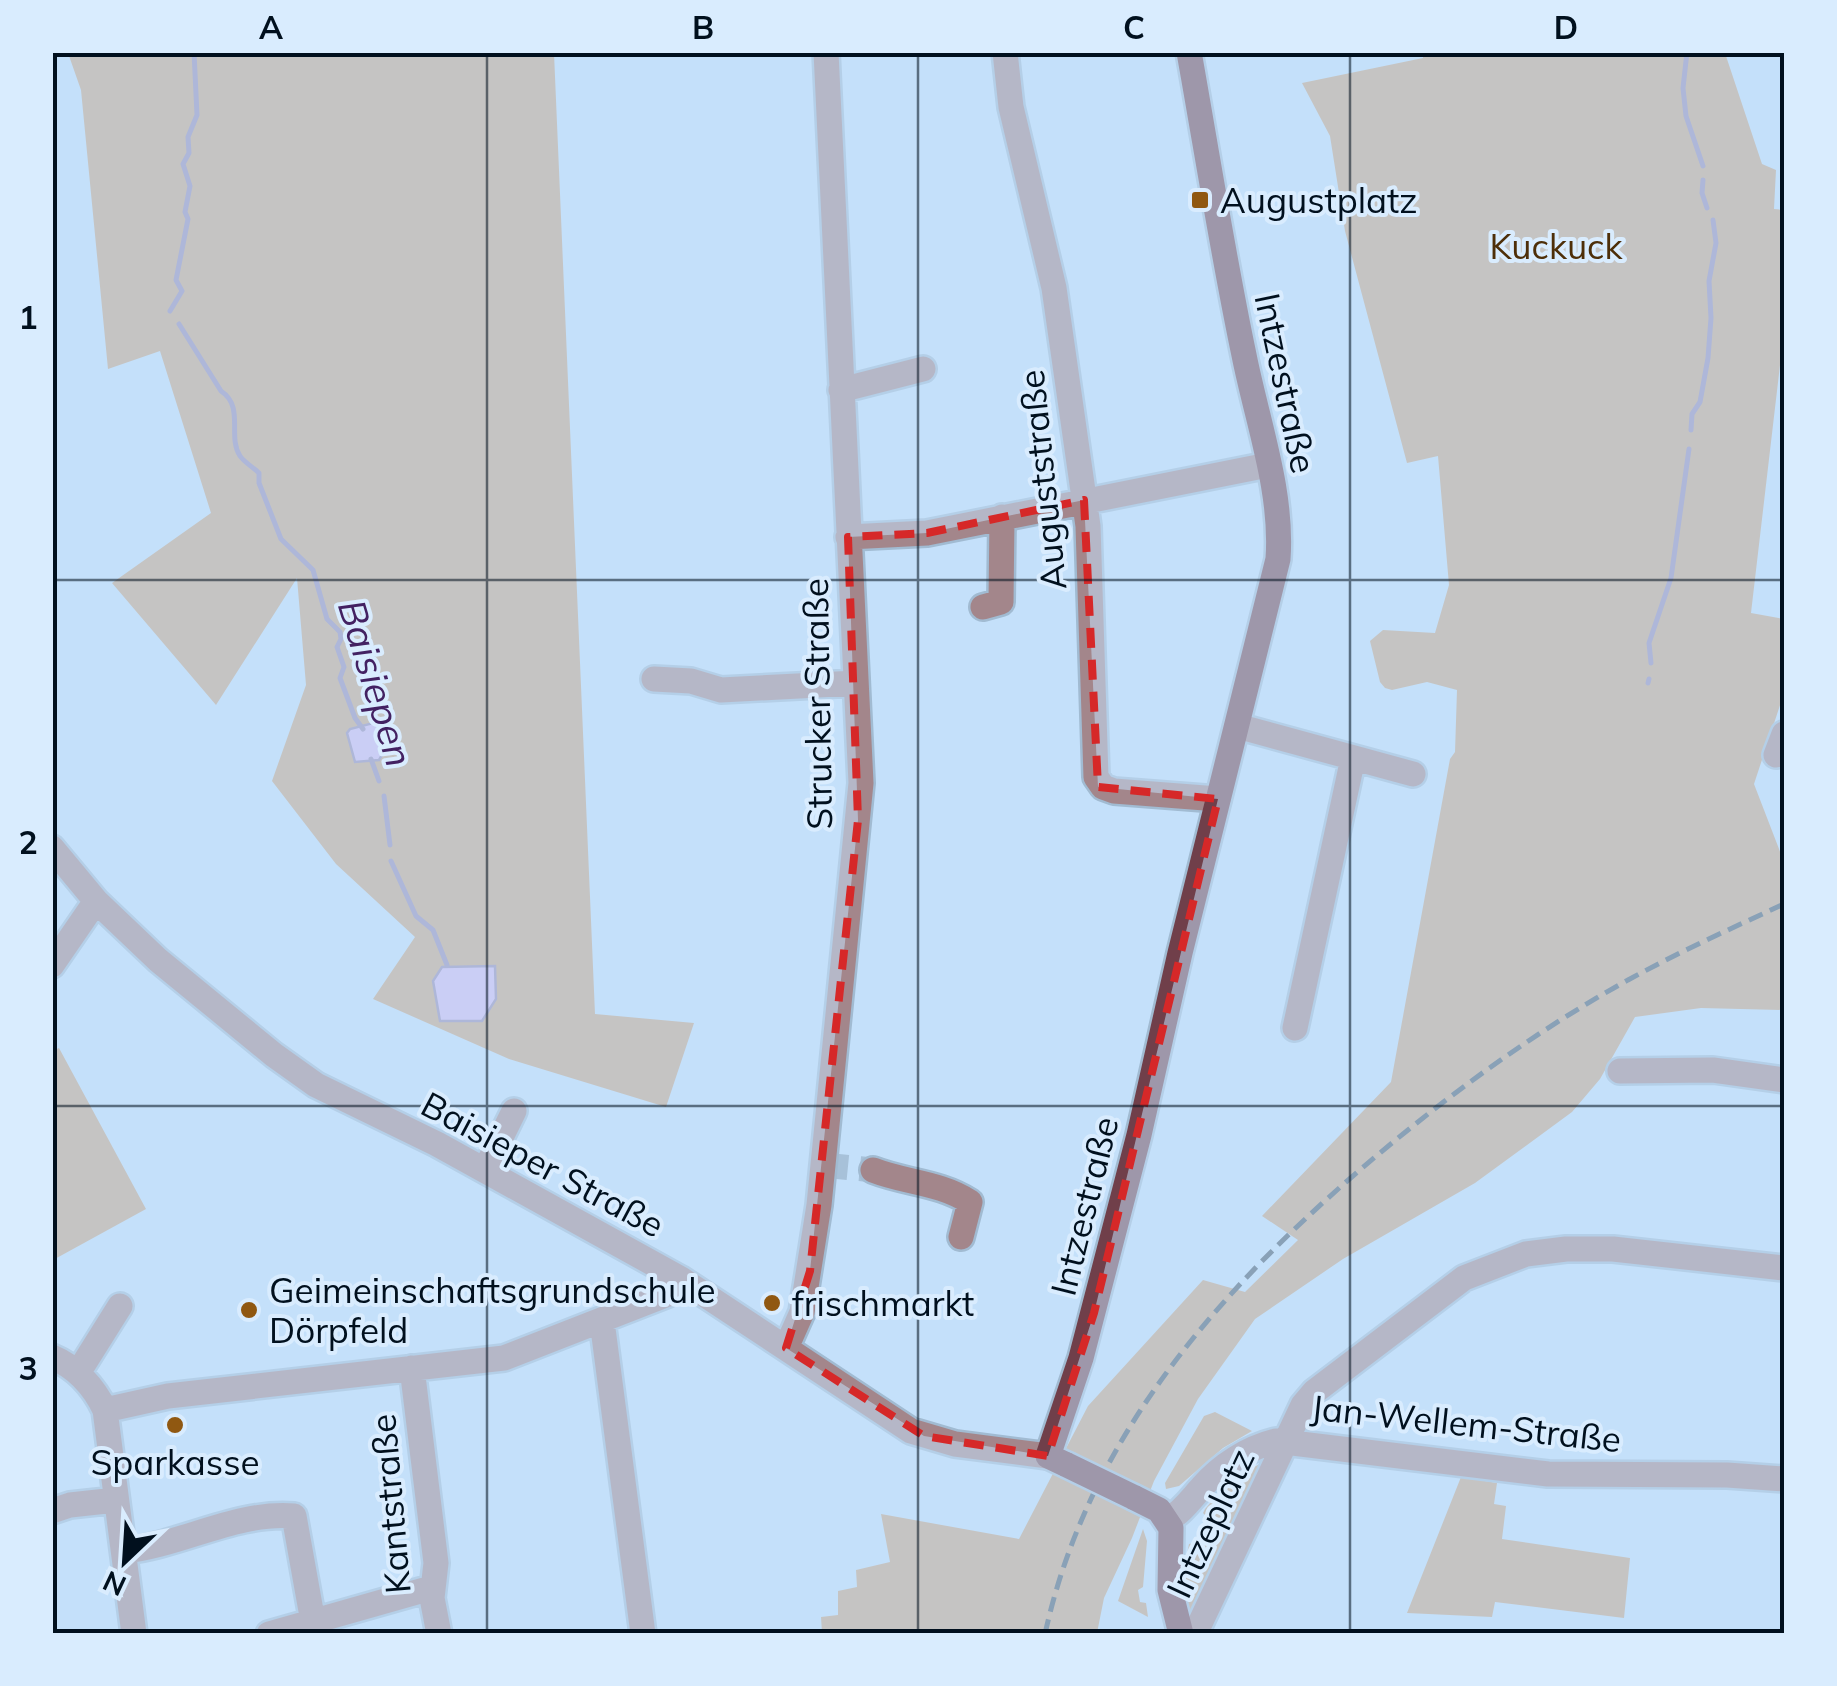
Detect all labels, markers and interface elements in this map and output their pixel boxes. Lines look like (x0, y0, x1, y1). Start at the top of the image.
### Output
text: A (259, 7, 283, 47)
text: B (692, 7, 714, 47)
text: C (1123, 7, 1145, 47)
text: D (1554, 7, 1578, 47)
place label: Augustplatz (1220, 178, 1417, 222)
marker: Augustplatz (1189, 189, 1211, 211)
park label: Kuckuck (1490, 224, 1623, 268)
street label: Intzestraße (1245, 289, 1327, 477)
text: 1 (18, 297, 38, 337)
street label: Auguststraße (1009, 368, 1075, 592)
street label: Strucker Straße (793, 578, 841, 830)
water label: Baisiepen (328, 594, 424, 772)
text: 2 (18, 822, 38, 862)
street label: Baisieper Straße (414, 1082, 672, 1246)
street label: Intzestraße (1041, 1112, 1127, 1300)
place label: Geimeinschaftsgrundschule Dörpfeld (269, 1268, 716, 1352)
place label: frischmarkt (792, 1281, 974, 1325)
marker: frischmarkt (761, 1292, 783, 1314)
marker: Geimeinschaftsgrundschule Dörpfeld (238, 1299, 260, 1321)
text: 3 (18, 1348, 38, 1388)
street label: Jan-Wellem-Straße (1309, 1385, 1623, 1461)
street label: Kantstraße (360, 1412, 420, 1596)
marker: Sparkasse (164, 1414, 186, 1436)
place label: Sparkasse (90, 1440, 260, 1484)
street label: Intzeplatz (1156, 1441, 1264, 1605)
north arrow (75, 1511, 175, 1611)
text: N (97, 1564, 131, 1604)

